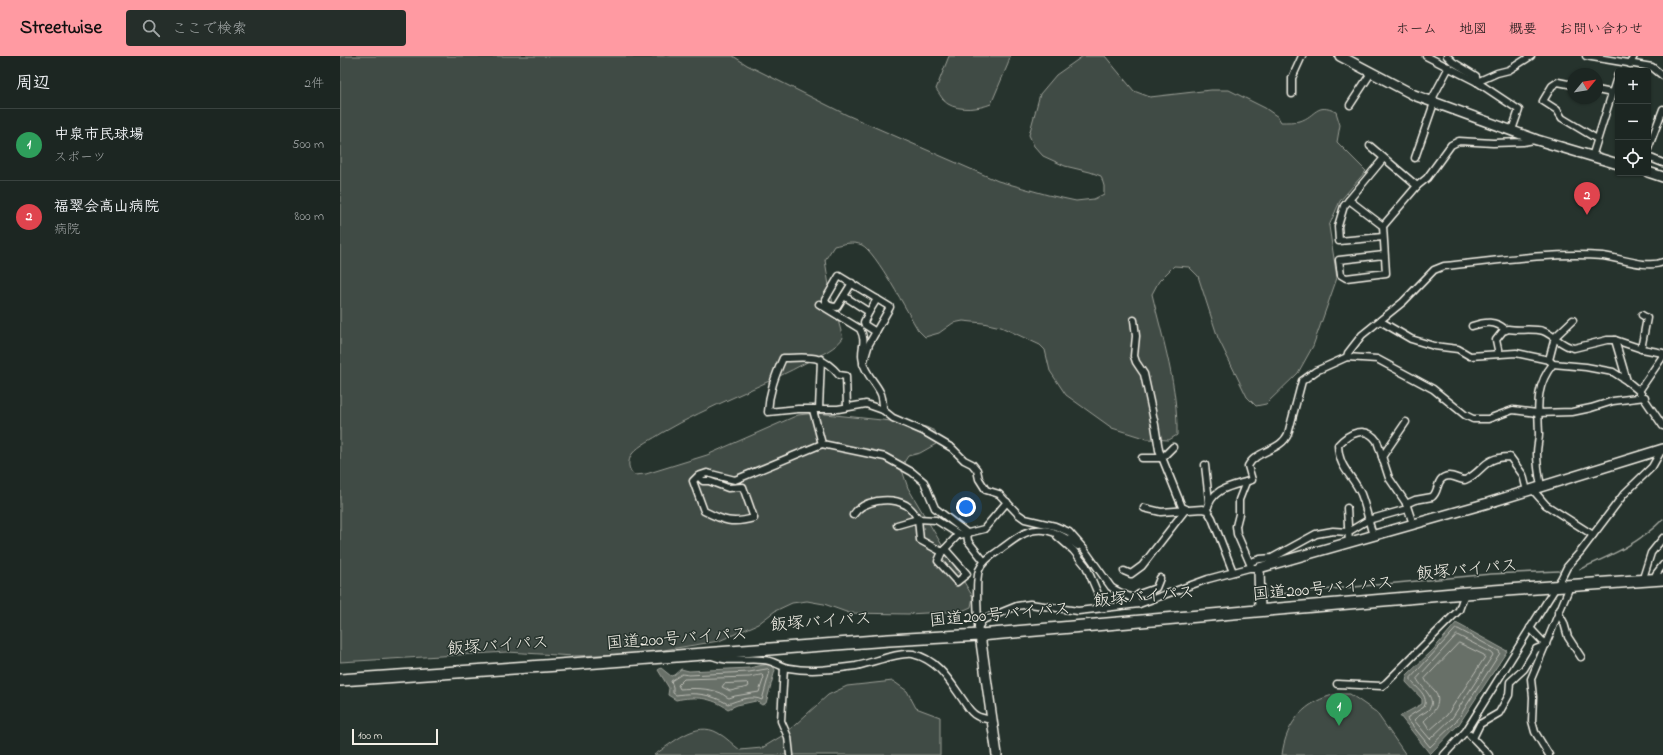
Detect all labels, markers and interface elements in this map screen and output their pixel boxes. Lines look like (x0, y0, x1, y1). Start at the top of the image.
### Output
search box (126, 10, 406, 46)
text: Streetwise (20, 15, 102, 42)
icon: search (140, 17, 162, 39)
text: ここで検索 (172, 18, 247, 40)
text: ホーム (1396, 19, 1437, 40)
text: 地図 (1459, 19, 1487, 40)
text: 概要 (1509, 19, 1537, 40)
text: お問い合わせ (1559, 19, 1643, 40)
north arrow (1567, 68, 1603, 104)
map controls (1615, 68, 1651, 176)
button: + (1615, 68, 1651, 104)
text: 周辺 (16, 71, 50, 96)
text: 2件 (305, 74, 324, 93)
button: − (1615, 104, 1651, 140)
text: 中泉市民球場 (54, 124, 144, 146)
text: 1 (27, 135, 31, 154)
text: 500 m (292, 135, 324, 154)
button: locate (1615, 140, 1651, 176)
text: スポーツ (54, 148, 106, 167)
pin: 2 (1574, 182, 1600, 215)
text: 福翠会高山病院 (54, 196, 159, 218)
text: 2 (26, 207, 32, 226)
text: 800 m (295, 207, 324, 226)
text: 病院 (54, 220, 80, 239)
your location (956, 497, 976, 517)
street label: 飯塚バイパス (1415, 553, 1519, 587)
street label: 国道200号バイパス (1251, 570, 1395, 608)
street label: 飯塚バイパス (1092, 580, 1196, 614)
street label: 国道200号バイパス (928, 596, 1072, 634)
street label: 飯塚バイパス (769, 606, 873, 638)
street label: 国道200号バイパス (605, 622, 749, 656)
street label: 飯塚バイパス (446, 630, 550, 662)
pin: 1 (1326, 693, 1352, 726)
scale bar (352, 727, 438, 746)
text: 100 m (358, 728, 382, 744)

